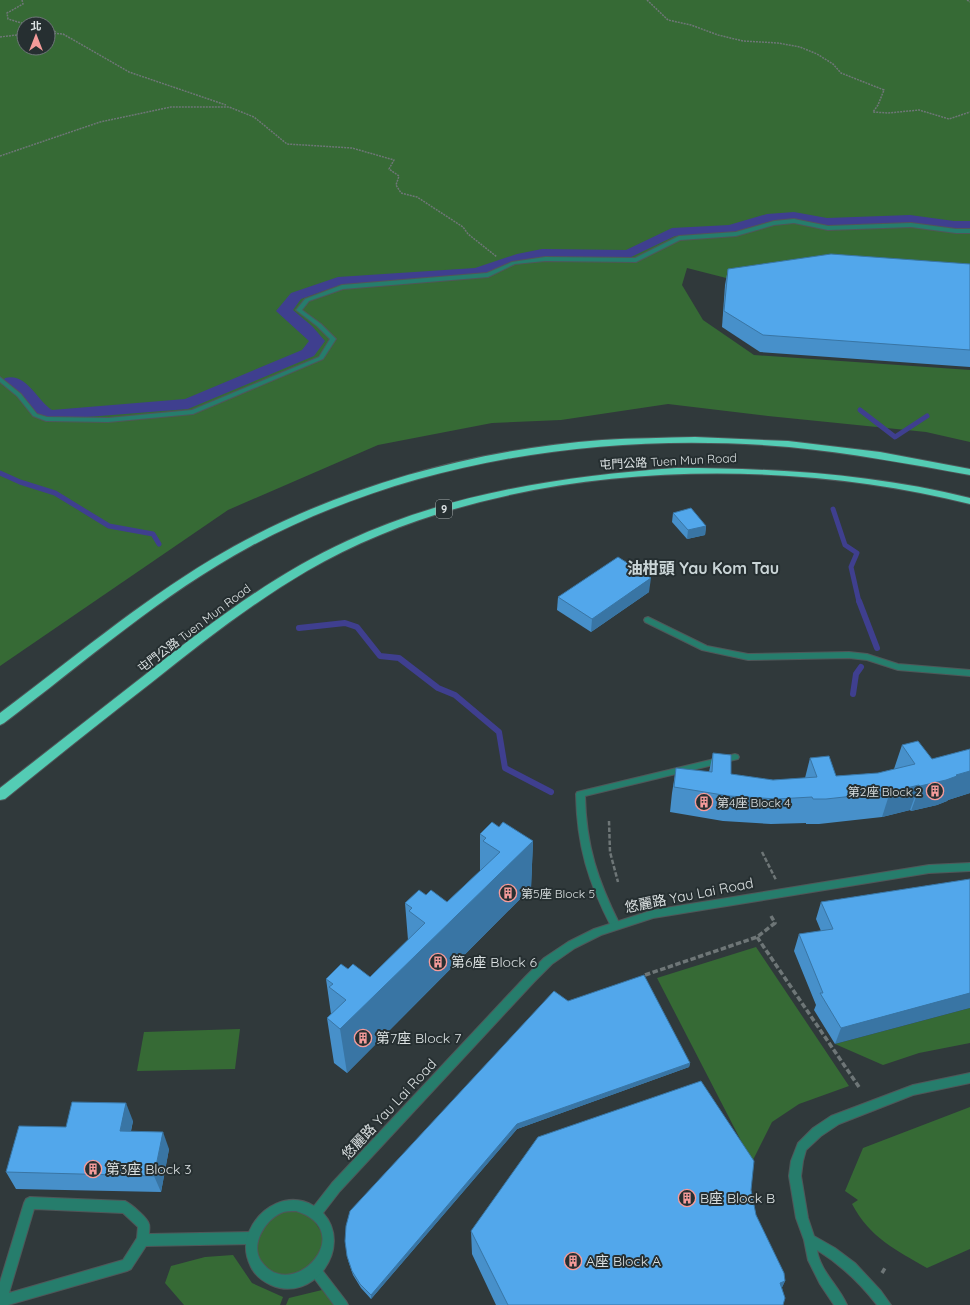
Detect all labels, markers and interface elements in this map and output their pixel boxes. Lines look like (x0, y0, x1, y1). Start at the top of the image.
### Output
north arrow (16, 16, 56, 56)
text: 北 (31, 19, 42, 33)
street label: 屯門公路 Tuen Mun Road (599, 450, 737, 472)
road number: 9 (436, 500, 452, 518)
district label: 油柑頭 Yau Kom Tau (627, 558, 779, 578)
street label: 屯門公路 Tuen Mun Road (135, 581, 253, 675)
building icon: 第2座 Block 2 (925, 781, 945, 801)
place label: 第2座 Block 2 (848, 784, 922, 799)
building icon: 第4座 Block 4 (694, 792, 714, 812)
place label: 第4座 Block 4 (717, 795, 791, 810)
street label: 悠麗路 Yau Lai Road (623, 874, 755, 916)
building icon: 第5座 Block 5 (498, 883, 518, 903)
place label: 第5座 Block 5 (521, 886, 595, 901)
building icon: 第6座 Block 6 (428, 952, 448, 972)
place label: 第6座 Block 6 (451, 953, 538, 971)
building icon: 第7座 Block 7 (353, 1028, 373, 1048)
place label: 第7座 Block 7 (376, 1029, 461, 1047)
street label: 悠麗路 Yau Lai Road (338, 1055, 440, 1163)
building icon: 第3座 Block 3 (83, 1159, 103, 1179)
place label: 第3座 Block 3 (106, 1160, 192, 1178)
building icon: B座 Block B (677, 1188, 697, 1208)
place label: B座 Block B (700, 1189, 775, 1207)
building icon: A座 Block A (563, 1251, 583, 1271)
place label: A座 Block A (586, 1252, 661, 1270)

